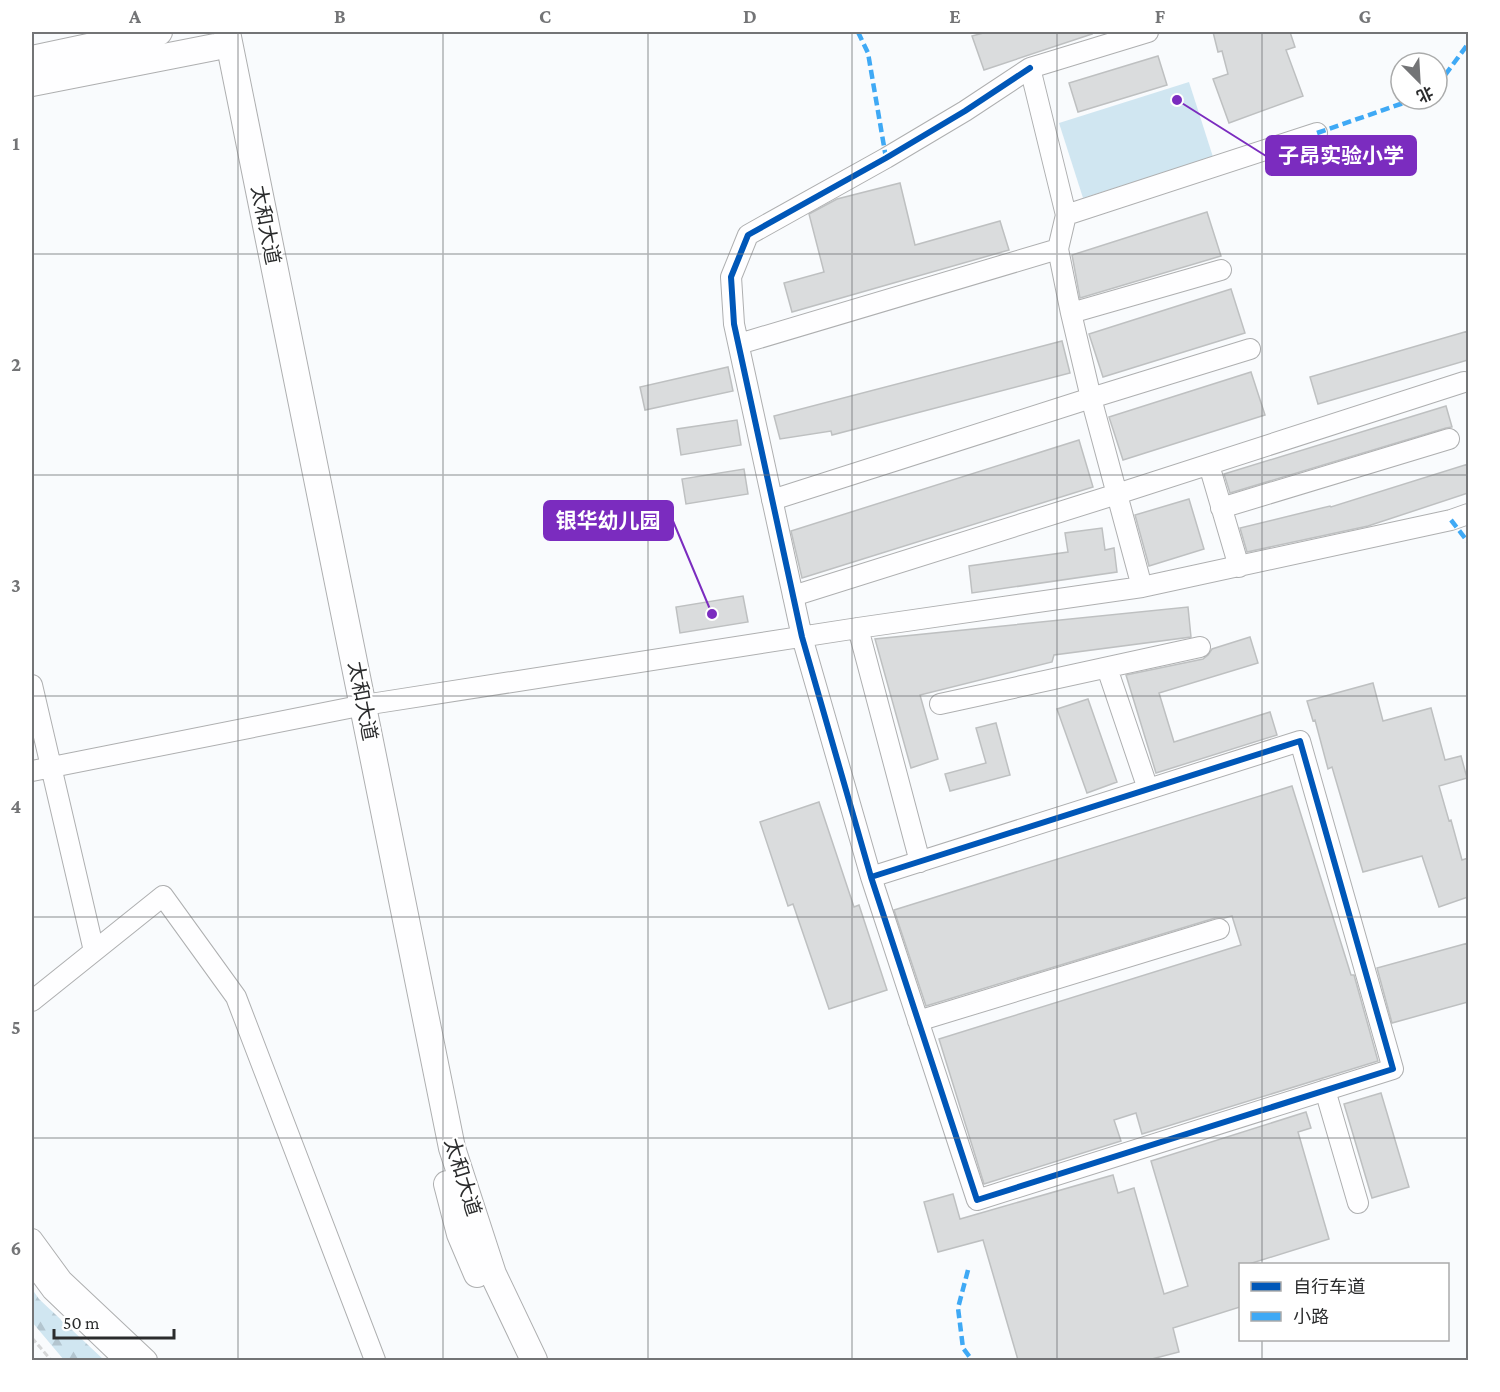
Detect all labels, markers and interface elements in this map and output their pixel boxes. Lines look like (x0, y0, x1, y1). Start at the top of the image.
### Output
text: A (128, 5, 142, 27)
text: B (334, 5, 346, 27)
text: C (539, 5, 551, 27)
text: D (743, 5, 757, 27)
text: E (949, 5, 961, 27)
text: F (1155, 5, 1166, 27)
text: G (1359, 5, 1372, 27)
north arrow (1389, 51, 1449, 111)
text: 北 (1414, 83, 1436, 105)
text: 1 (12, 132, 20, 154)
callout: 子昂实验小学 (1266, 136, 1416, 175)
text: 子昂实验小学 (1278, 144, 1404, 168)
street label: 太和大道 (248, 184, 284, 266)
text: 2 (11, 353, 21, 375)
callout: 银华幼儿园 (544, 501, 673, 540)
text: 银华幼儿园 (556, 509, 661, 533)
text: 3 (11, 574, 21, 596)
street label: 太和大道 (345, 660, 381, 742)
text: 4 (11, 795, 22, 817)
text: 5 (11, 1016, 21, 1038)
street label: 太和大道 (441, 1136, 485, 1218)
text: 6 (11, 1237, 21, 1259)
legend (1239, 1263, 1449, 1341)
text: 自行车道 (1293, 1277, 1365, 1297)
scale bar (54, 1302, 174, 1340)
text: 小路 (1293, 1307, 1329, 1327)
text: 50 m (63, 1313, 100, 1333)

